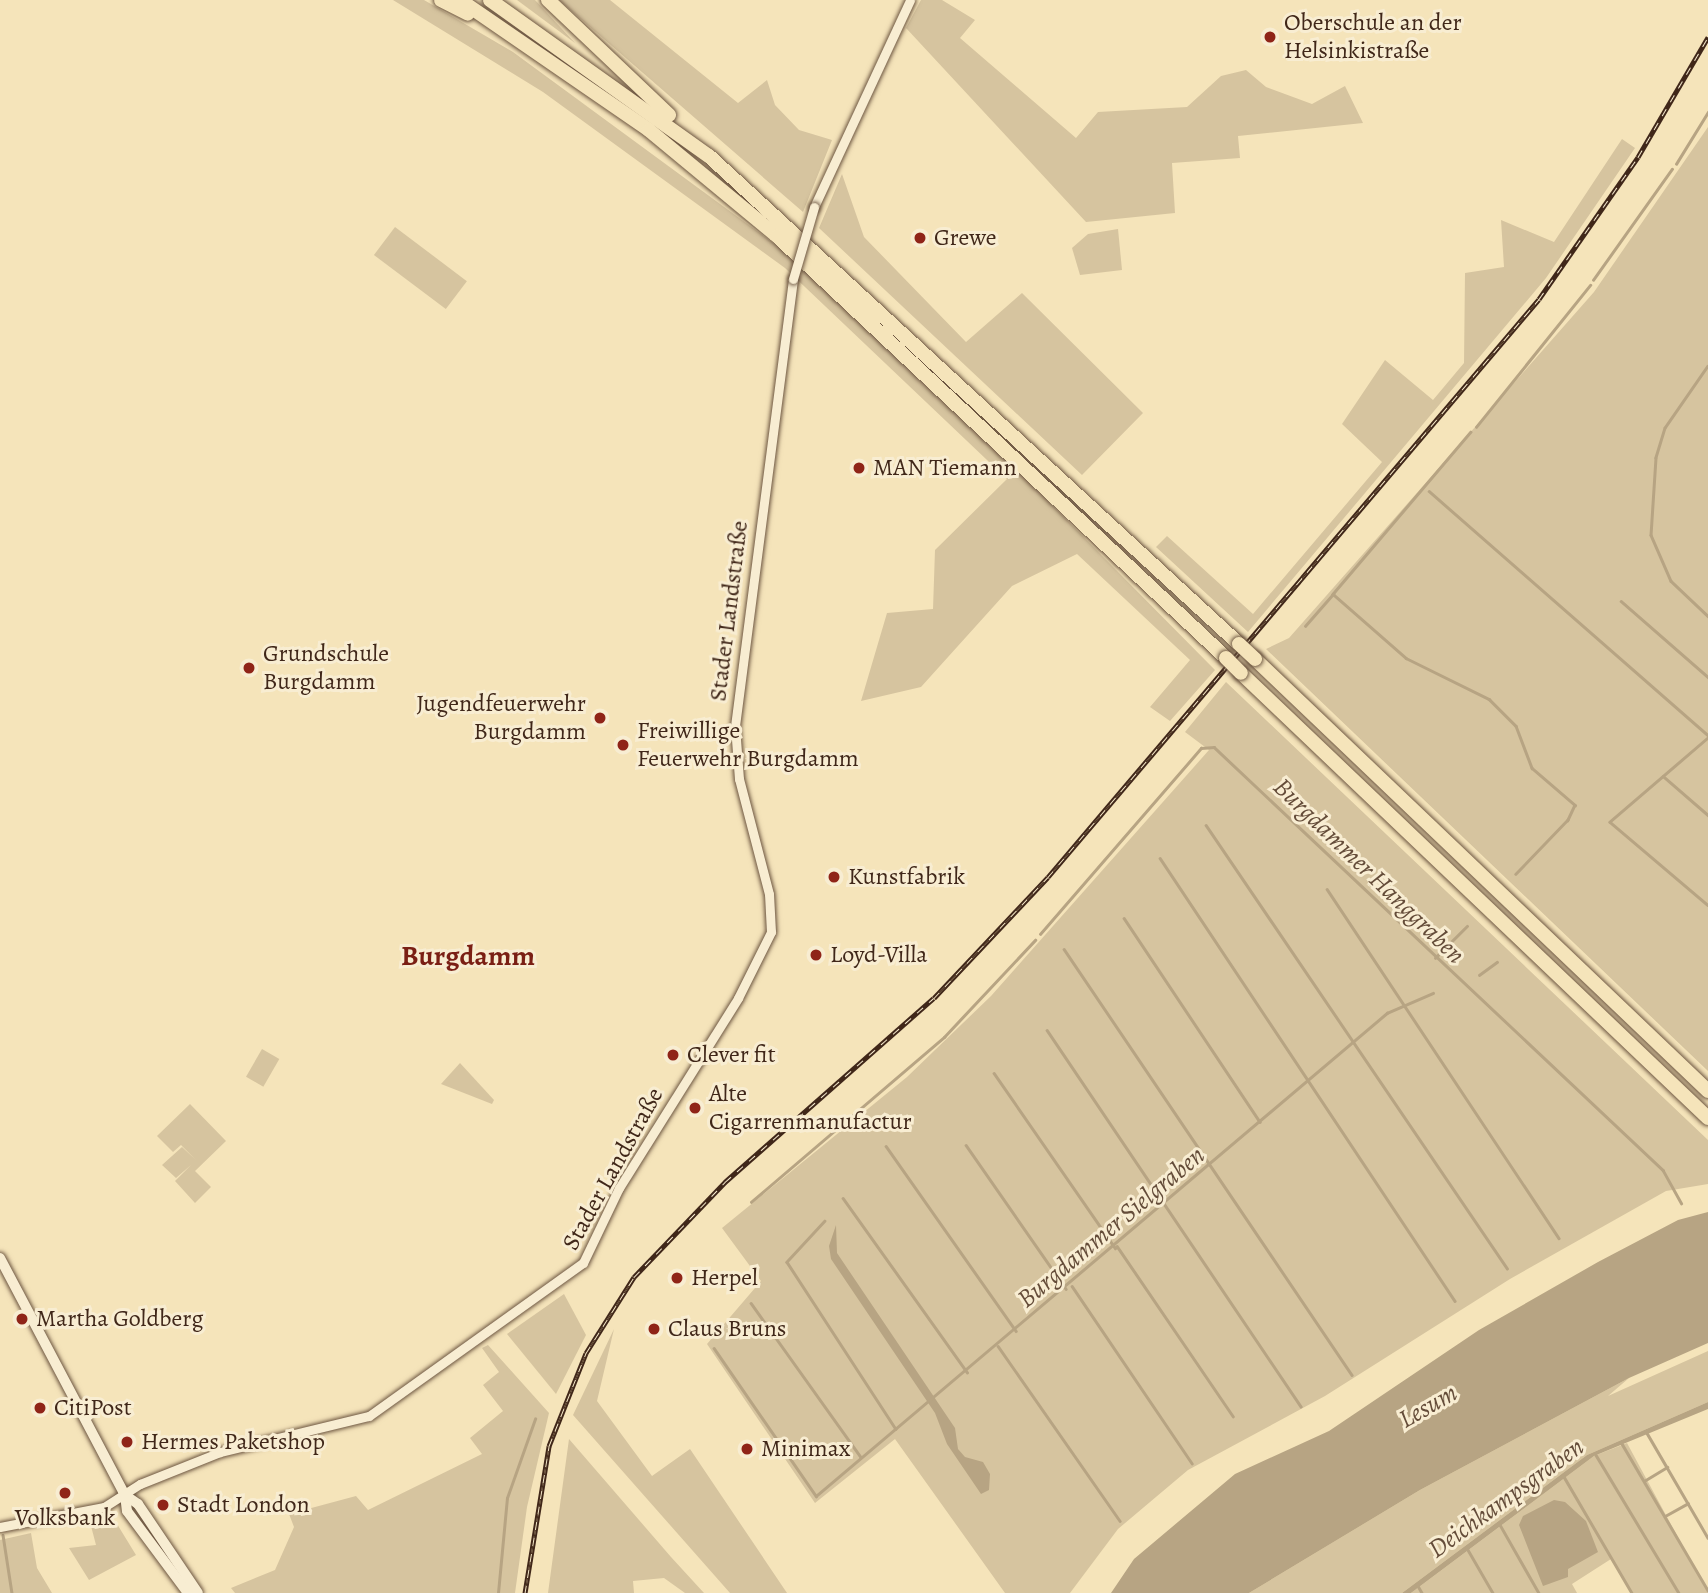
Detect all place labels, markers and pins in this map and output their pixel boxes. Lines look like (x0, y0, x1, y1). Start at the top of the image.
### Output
place label: Oberschule an der Helsinkistraße (1284, 9, 1462, 65)
marker: Oberschule an der Helsinkistraße (1262, 29, 1278, 45)
place label: Grewe (934, 224, 997, 252)
marker: Grewe (912, 230, 928, 246)
place label: MAN Tiemann (873, 454, 1017, 482)
marker: MAN Tiemann (851, 460, 867, 476)
place label: Grundschule Burgdamm (263, 640, 389, 696)
marker: Grundschule Burgdamm (241, 660, 257, 676)
place label: Jugendfeuerwehr Burgdamm (416, 690, 586, 746)
marker: Jugendfeuerwehr Burgdamm (592, 710, 608, 726)
place label: Freiwillige Feuerwehr Burgdamm (637, 717, 859, 773)
marker: Freiwillige Feuerwehr Burgdamm (615, 737, 631, 753)
place label: Kunstfabrik (848, 863, 965, 891)
marker: Kunstfabrik (826, 869, 842, 885)
place label: Loyd-Villa (830, 941, 927, 969)
marker: Loyd-Villa (808, 947, 824, 963)
place label: Clever fit (687, 1041, 776, 1069)
marker: Clever fit (665, 1047, 681, 1063)
place label: Alte Cigarrenmanufactur (709, 1080, 912, 1136)
marker: Alte Cigarrenmanufactur (687, 1100, 703, 1116)
place label: Herpel (691, 1264, 758, 1292)
marker: Herpel (669, 1270, 685, 1286)
place label: Martha Goldberg (36, 1305, 204, 1333)
marker: Martha Goldberg (14, 1311, 30, 1327)
place label: Claus Bruns (668, 1315, 787, 1343)
marker: Claus Bruns (646, 1321, 662, 1337)
place label: CitiPost (54, 1394, 132, 1422)
marker: CitiPost (32, 1400, 48, 1416)
place label: Hermes Paketshop (141, 1428, 325, 1456)
marker: Hermes Paketshop (119, 1434, 135, 1450)
place label: Minimax (761, 1435, 850, 1463)
marker: Minimax (739, 1441, 755, 1457)
marker: Volksbank (57, 1485, 73, 1501)
place label: Stadt London (177, 1491, 310, 1519)
marker: Stadt London (155, 1497, 171, 1513)
place label: Volksbank (15, 1504, 115, 1532)

